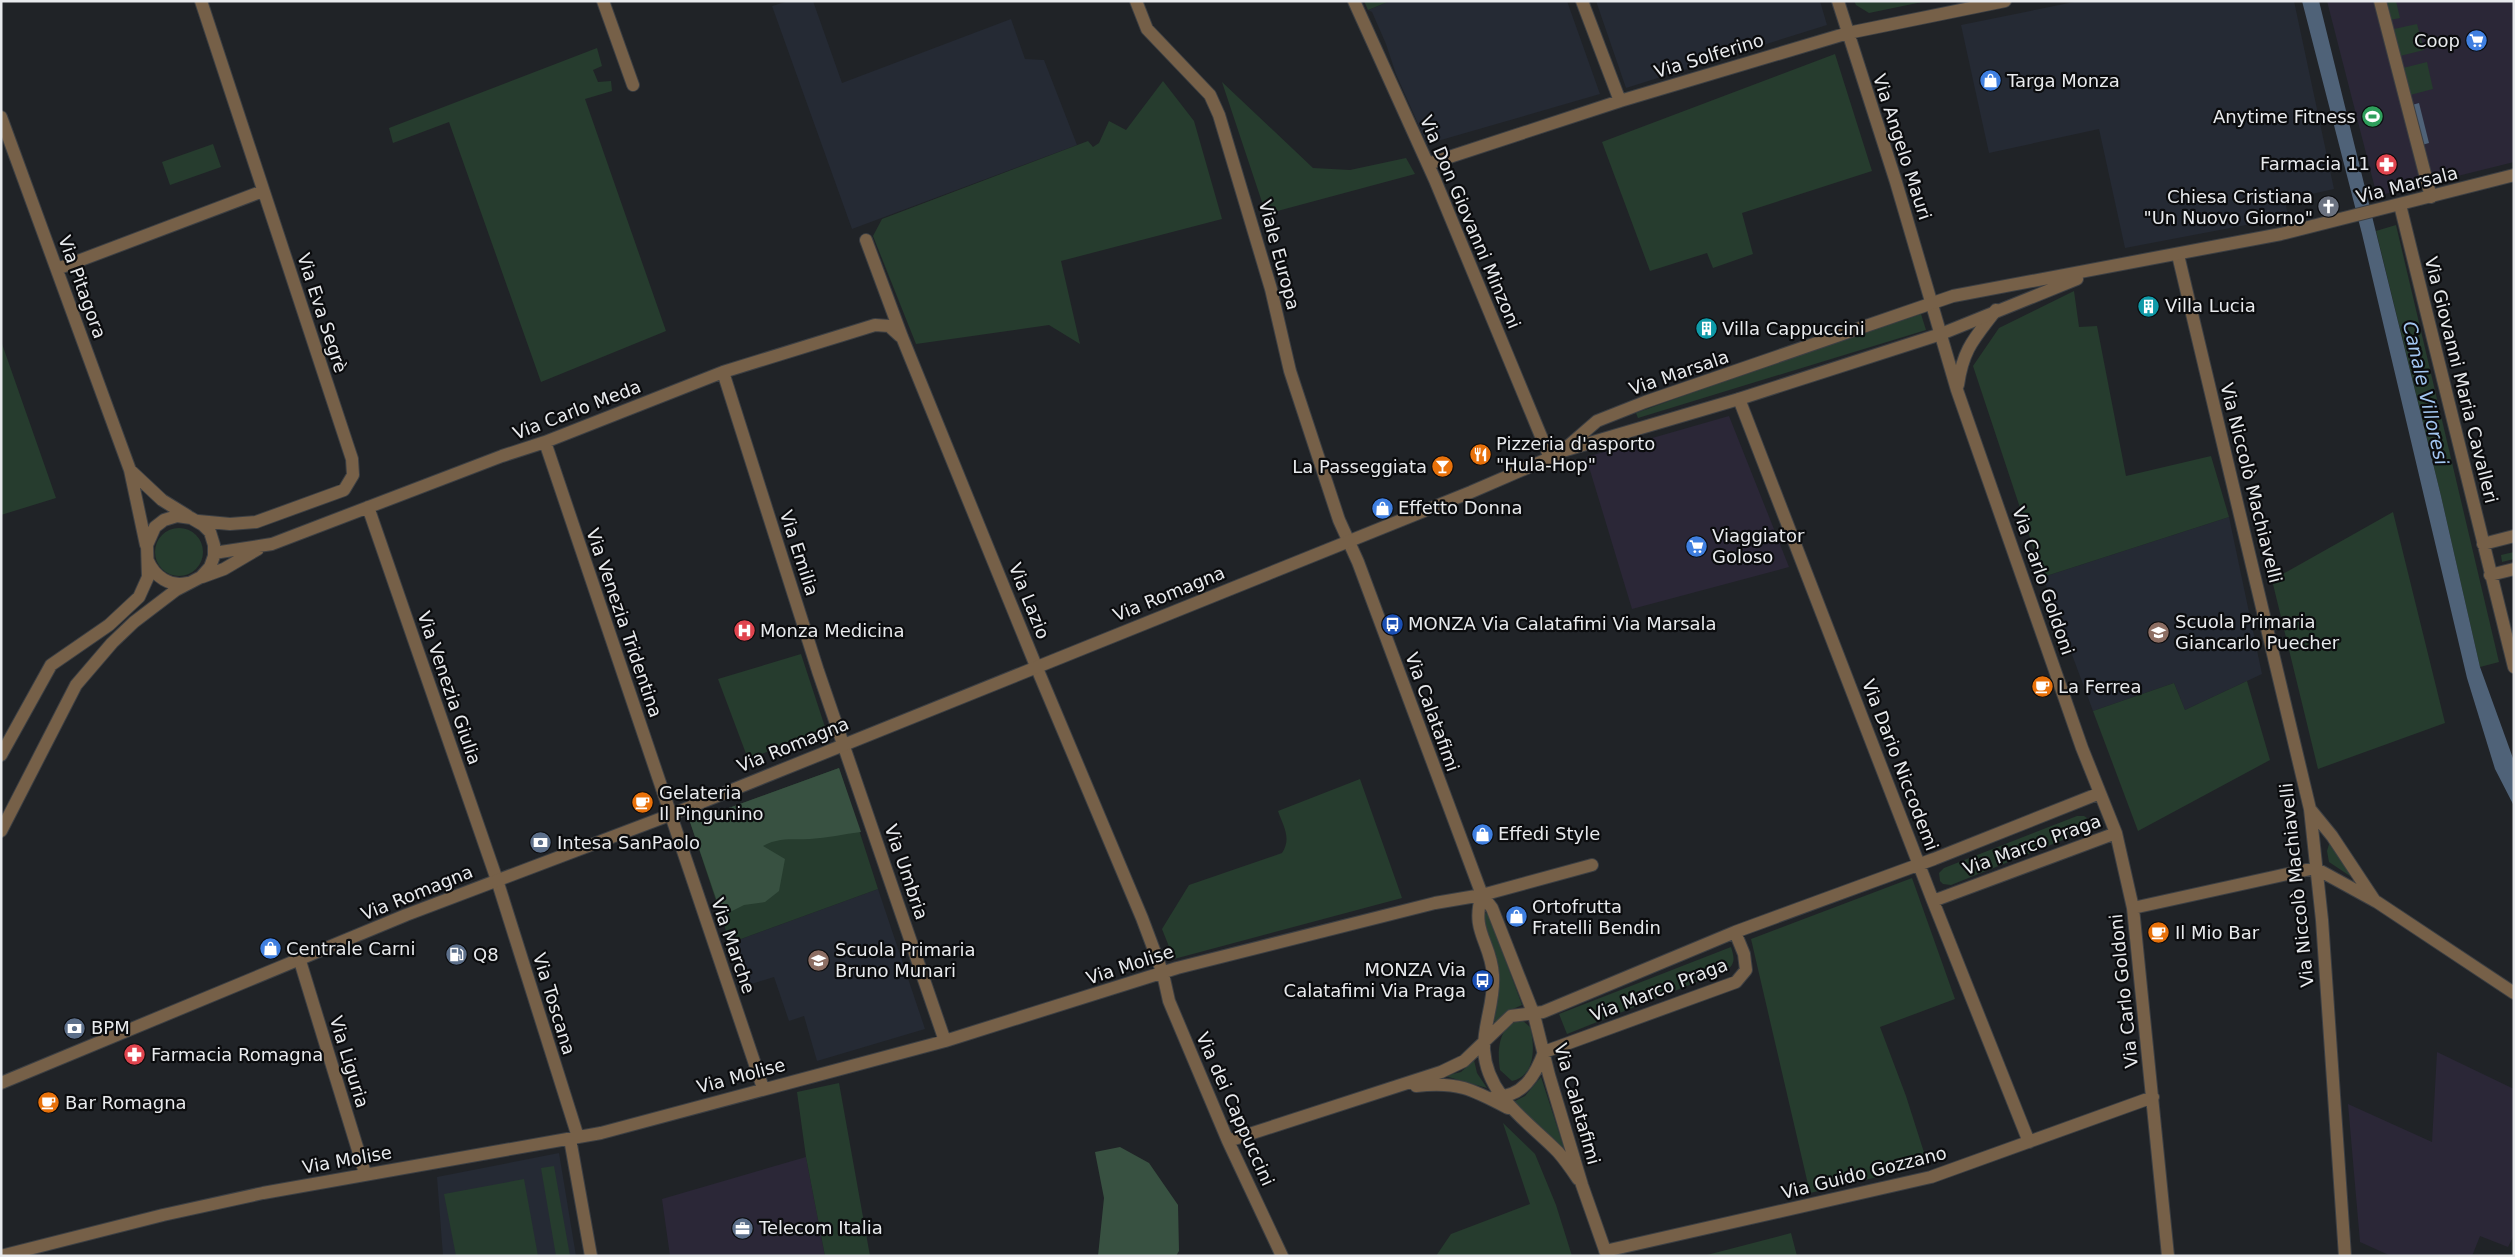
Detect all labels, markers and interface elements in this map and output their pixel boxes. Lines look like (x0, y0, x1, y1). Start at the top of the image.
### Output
street label: Via Solferino (1652, 29, 1766, 82)
supermarket icon: Coop (2464, 29, 2488, 53)
place label: Coop (2414, 30, 2460, 51)
shop icon: Targa Monza (1979, 69, 2003, 93)
place label: Targa Monza (2006, 70, 2120, 91)
street label: Via Angelo Mauri (1869, 71, 1936, 222)
sports icon: Anytime Fitness (2360, 105, 2384, 129)
place label: Anytime Fitness (2213, 106, 2356, 127)
street label: Via Don Giovanni Minzoni (1416, 112, 1525, 332)
pharmacy icon: Farmacia 11 (2374, 152, 2398, 176)
place label: Farmacia 11 (2260, 153, 2370, 174)
street label: Via Marsala (2354, 162, 2460, 207)
place label: Chiesa Cristiana "Un Nuovo Giorno" (2143, 186, 2313, 228)
church icon: Chiesa Cristiana "Un Nuovo Giorno" (2317, 195, 2341, 219)
street label: Viale Europa (1255, 198, 1304, 312)
street label: Via Pitagora (54, 232, 111, 341)
street label: Via Eva Segrè (293, 250, 352, 375)
street label: Via Giovanni Maria Cavalleri (2421, 254, 2502, 505)
building icon: Villa Lucia (2137, 294, 2161, 318)
place label: Villa Lucia (2165, 295, 2256, 316)
building icon: Villa Cappuccini (1694, 317, 1718, 341)
place label: Villa Cappuccini (1722, 318, 1865, 339)
water label: Canale Villoresi (2399, 319, 2453, 468)
street label: Via Marsala (1626, 346, 1731, 399)
street label: Via Carlo Meda (510, 375, 644, 444)
street label: Via Niccolò Machiavelli (2216, 381, 2287, 585)
place label: Pizzeria d'asporto "Hula-Hop" (1496, 433, 1655, 475)
restaurant icon: Pizzeria d'asporto "Hula-Hop" (1468, 442, 1492, 466)
bar icon: La Passeggiata (1431, 455, 1455, 479)
place label: La Passeggiata (1292, 456, 1427, 477)
shop icon: Effetto Donna (1370, 496, 1394, 520)
place label: Effetto Donna (1398, 497, 1522, 518)
street label: Via Carlo Goldoni (2008, 504, 2079, 658)
street label: Via Emilia (776, 507, 823, 598)
place label: Viaggiator Goloso (1712, 525, 1805, 567)
street label: Via Venezia Tridentina (582, 526, 667, 720)
supermarket icon: Viaggiator Goloso (1684, 534, 1708, 558)
street label: Via Lazio (1005, 560, 1054, 642)
street label: Via Romagna (1110, 562, 1228, 626)
street label: Via Venezia Giulia (413, 608, 486, 767)
place label: Scuola Primaria Giancarlo Puecher (2175, 611, 2340, 653)
bus stop icon: MONZA Via Calatafimi Via Marsala (1380, 612, 1404, 636)
place label: MONZA Via Calatafimi Via Marsala (1408, 613, 1717, 634)
hospital icon: Monza Medicina (732, 619, 756, 643)
place label: Monza Medicina (760, 620, 905, 641)
school or university icon: Scuola Primaria Giancarlo Puecher (2147, 620, 2171, 644)
street label: Via Calatafimi (1401, 649, 1464, 774)
cafe icon: La Ferrea (2030, 675, 2054, 699)
street label: Via Dario Niccodemi (1858, 676, 1943, 854)
place label: La Ferrea (2058, 676, 2141, 697)
street label: Via Romagna (734, 713, 852, 777)
place label: Gelateria Il Pingunino (659, 782, 764, 824)
street label: Via Niccolò Machiavelli (2275, 782, 2318, 988)
cafe icon: Gelateria Il Pingunino (631, 791, 655, 815)
street label: Via Marco Praga (1960, 810, 2104, 879)
street label: Via Umbria (880, 821, 933, 922)
shop icon: Effedi Style (1470, 822, 1494, 846)
place label: Effedi Style (1498, 823, 1600, 844)
bank icon: Intesa SanPaolo (529, 831, 553, 855)
place label: Intesa SanPaolo (557, 832, 700, 853)
street label: Via Romagna (358, 861, 476, 925)
street label: Via Marche (707, 895, 760, 996)
place label: Ortofrutta Fratelli Bendin (1532, 896, 1661, 938)
shop icon: Ortofrutta Fratelli Bendin (1504, 905, 1528, 929)
street label: Via Carlo Goldoni (2105, 913, 2142, 1069)
cafe icon: Il Mio Bar (2147, 921, 2171, 945)
place label: Il Mio Bar (2175, 922, 2260, 943)
shop icon: Centrale Carni (258, 937, 282, 961)
place label: Centrale Carni (286, 938, 415, 959)
place label: Scuola Primaria Bruno Munari (835, 939, 975, 981)
street label: Via Molise (1083, 941, 1176, 989)
fuel station icon: Q8 (445, 943, 469, 967)
place label: Q8 (473, 944, 499, 965)
school or university icon: Scuola Primaria Bruno Munari (807, 948, 831, 972)
street label: Via Toscana (529, 950, 580, 1057)
street label: Via Marco Praga (1587, 954, 1730, 1025)
place label: MONZA Via Calatafimi Via Praga (1284, 959, 1466, 1001)
bus stop icon: MONZA Via Calatafimi Via Praga (1470, 968, 1494, 992)
street label: Via Liguria (326, 1013, 373, 1110)
bank icon: BPM (63, 1016, 87, 1040)
place label: BPM (91, 1017, 130, 1038)
street label: Via dei Cappuccini (1192, 1029, 1279, 1189)
street label: Via Calatafimi (1550, 1041, 1605, 1167)
pharmacy icon: Farmacia Romagna (123, 1043, 147, 1067)
place label: Farmacia Romagna (151, 1044, 323, 1065)
street label: Via Molise (694, 1054, 787, 1097)
cafe icon: Bar Romagna (37, 1091, 61, 1115)
place label: Bar Romagna (65, 1092, 187, 1113)
street label: Via Molise (300, 1141, 393, 1178)
street label: Via Guido Gozzano (1779, 1142, 1949, 1203)
office icon: Telecom Italia (731, 1216, 755, 1240)
place label: Telecom Italia (758, 1217, 883, 1238)

